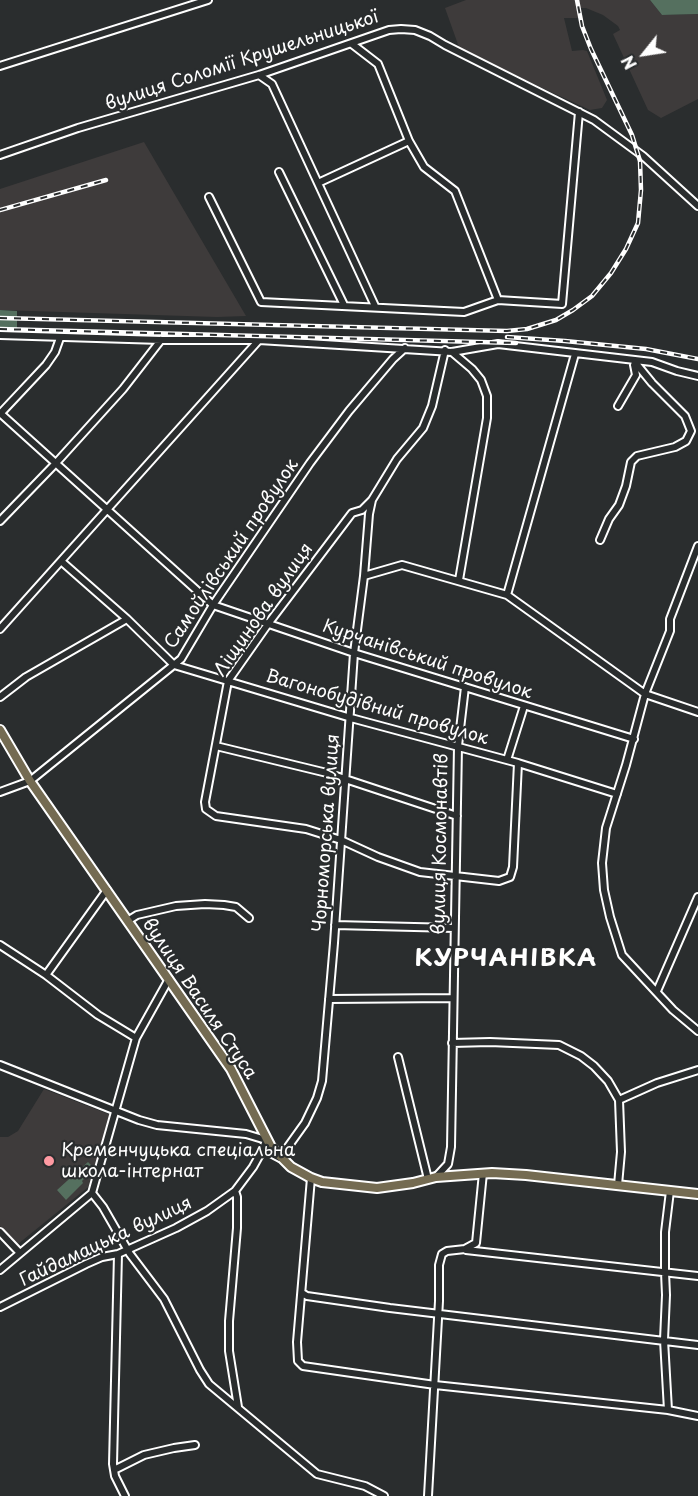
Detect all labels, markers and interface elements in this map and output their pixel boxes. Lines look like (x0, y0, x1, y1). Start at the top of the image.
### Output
street label: вулиця Соломії Крушельницької (103, 7, 381, 115)
north arrow (614, 24, 674, 84)
text: N (615, 52, 642, 74)
street label: Самойлівський провулок (160, 455, 304, 653)
street label: Ліщинова вулиця (210, 539, 318, 681)
street label: Курчанівський провулок (319, 616, 535, 704)
street label: Вагонобудівний провулок (263, 666, 491, 750)
street label: Чорноморська вулиця (309, 733, 345, 933)
street label: вулиця Космонавтів (429, 753, 453, 935)
street label: вулиця Василя Стуса (137, 914, 261, 1084)
district label: КУРЧАНІВКА (415, 945, 597, 973)
place label: Кременчуцька спеціальна школа-інтернат (61, 1140, 295, 1182)
marker: Кременчуцька спеціальна школа-інтернат (42, 1154, 56, 1168)
street label: Гайдамацька вулиця (16, 1193, 196, 1291)

